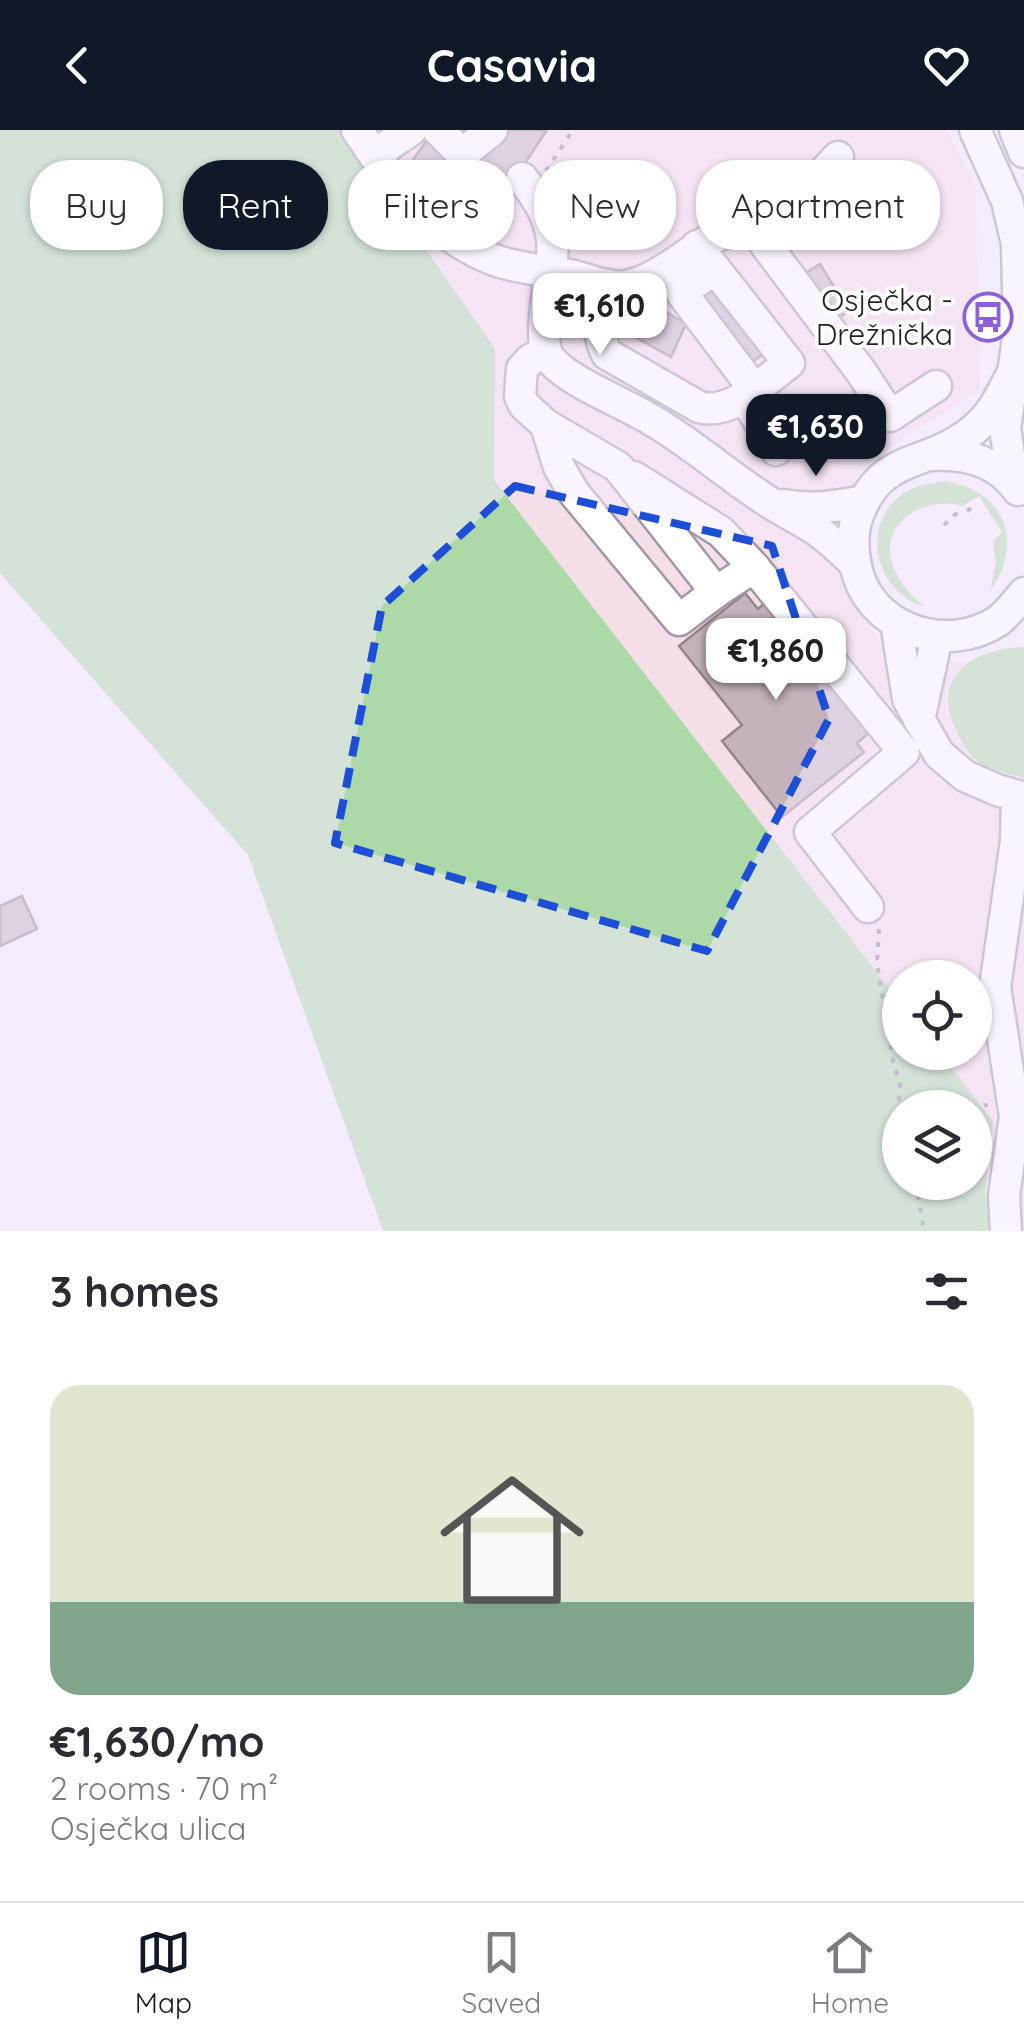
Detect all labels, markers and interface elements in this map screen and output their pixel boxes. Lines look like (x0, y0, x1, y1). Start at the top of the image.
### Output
text: Casavia (427, 37, 597, 93)
icon: back (50, 38, 105, 93)
icon: heart (919, 38, 974, 93)
chip: Buy (30, 160, 163, 250)
chip: Rent (183, 160, 328, 250)
chip: Filters (348, 160, 514, 250)
chip: New (534, 160, 676, 250)
chip: Apartment (696, 160, 940, 250)
pin: €1,610 (519, 273, 681, 358)
place label: Osječka - Drežnička (816, 281, 953, 353)
text: €1,610 (555, 285, 645, 325)
bus stop icon: Osječka - Drežnička (962, 291, 1014, 343)
pin: €1,630 (735, 394, 897, 479)
text: €1,630 (768, 406, 864, 446)
pin: €1,860 (695, 618, 857, 703)
text: €1,860 (728, 630, 824, 670)
map controls (882, 960, 992, 1200)
button: locate (882, 960, 992, 1070)
button: layers (882, 1090, 992, 1200)
icon: filters (919, 1264, 974, 1319)
text: 3 homes (50, 1265, 219, 1318)
icon: home (422, 1450, 602, 1630)
text: €1,630/mo (50, 1715, 265, 1768)
text: 2 rooms · 70 m² (50, 1768, 278, 1808)
text: Osječka ulica (50, 1808, 246, 1848)
tab: Map (135, 1925, 192, 2020)
tab: Saved (461, 1925, 541, 2020)
tab: Home (811, 1925, 889, 2020)

